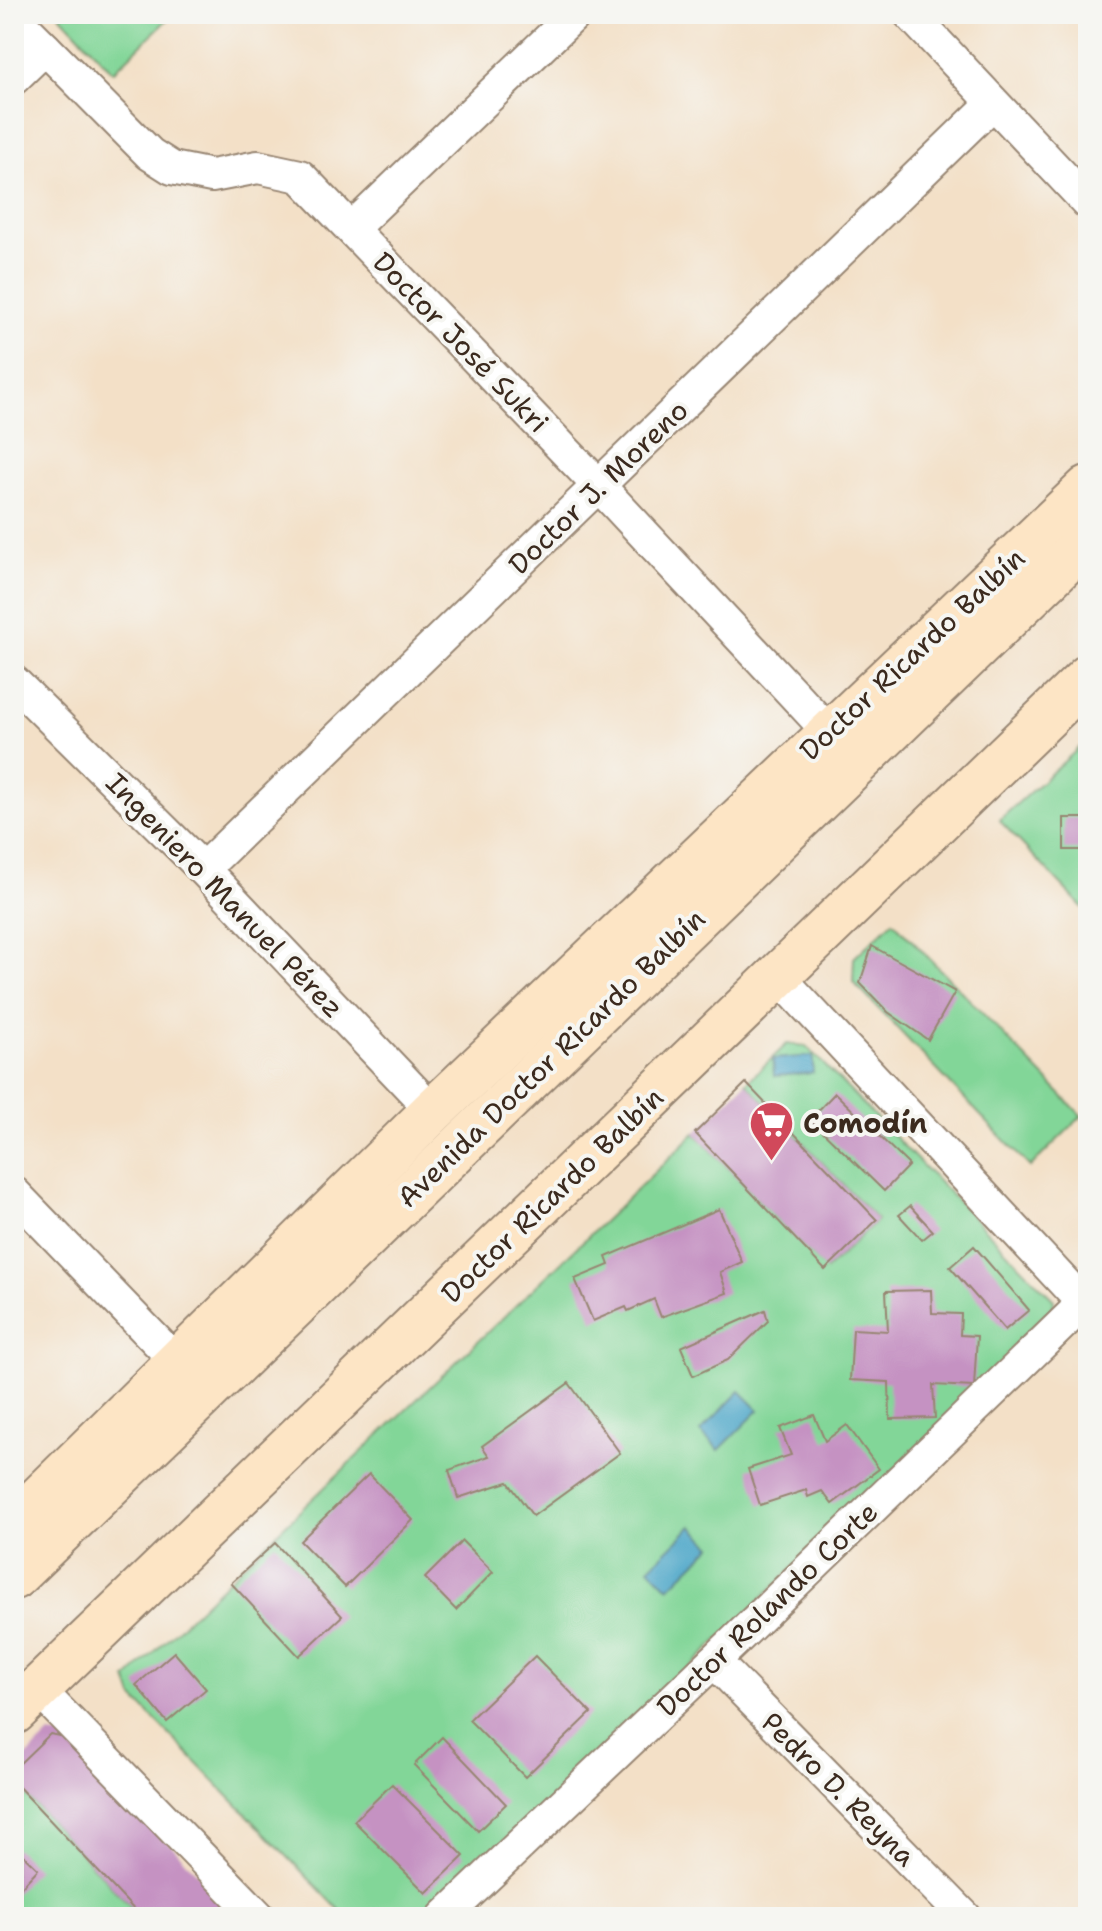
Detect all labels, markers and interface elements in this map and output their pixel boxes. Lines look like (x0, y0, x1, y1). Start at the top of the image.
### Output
street label: Doctor José Sukri (365, 243, 557, 441)
street label: Doctor J. Moreno (500, 391, 696, 583)
street label: Doctor Ricardo Balbín (791, 539, 1033, 769)
street label: Ingeniero Manuel Pérez (98, 764, 352, 1026)
street label: Avenida Doctor Ricardo Balbín (390, 902, 712, 1214)
street label: Doctor Ricardo Balbín (434, 1080, 670, 1310)
supermarket icon: Comodín (748, 1099, 796, 1162)
place label: Comodín (803, 1104, 927, 1142)
street label: Doctor Rolando Corte (648, 1493, 886, 1725)
street label: Pedro D. Reyna (754, 1704, 924, 1874)

